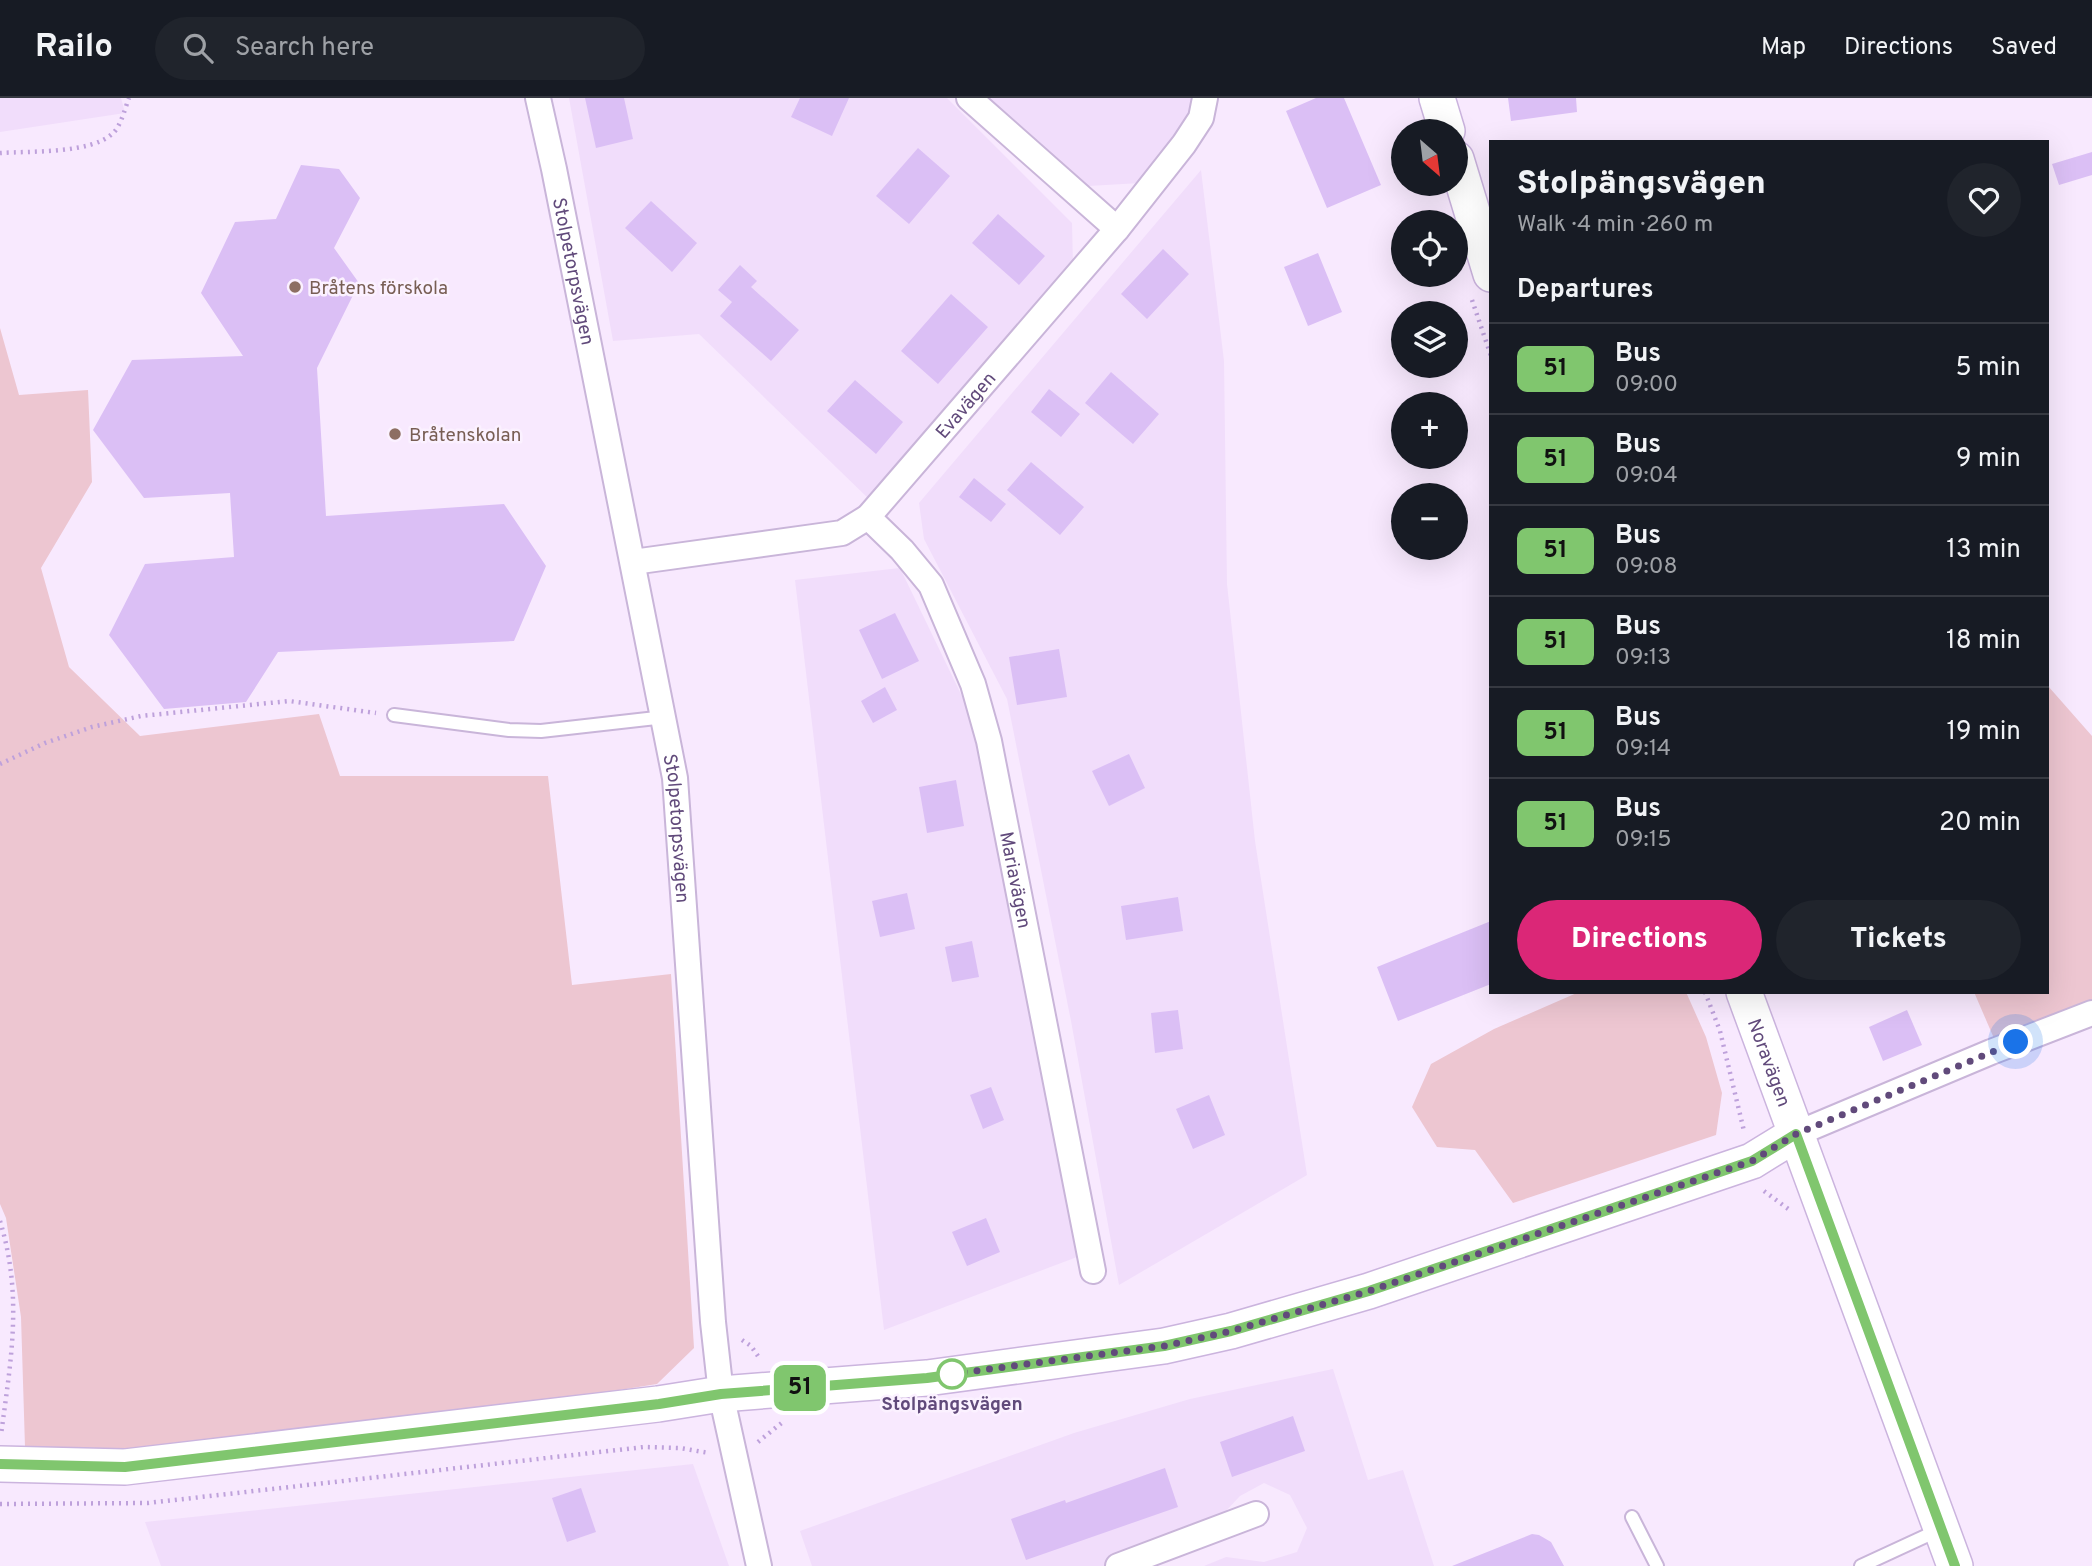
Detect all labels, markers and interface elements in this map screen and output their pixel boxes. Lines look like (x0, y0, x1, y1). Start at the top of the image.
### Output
search box (155, 17, 645, 80)
text: Railo (35, 27, 113, 69)
icon: search (179, 29, 217, 67)
text: Search here (235, 32, 374, 65)
text: Map (1761, 33, 1806, 63)
text: Directions (1844, 33, 1953, 63)
text: Saved (1991, 33, 2057, 63)
north arrow (1391, 119, 1468, 196)
map controls (1391, 119, 1468, 560)
button: heart (1947, 163, 2021, 237)
text: Stolpängsvägen (1517, 164, 1766, 206)
street label: Stolpetorpsvägen (546, 196, 599, 347)
button: locate (1391, 210, 1468, 287)
text: Walk · 4 min · 260 m (1517, 211, 1713, 240)
text: Departures (1517, 274, 1654, 307)
place label: Bråtens förskola (309, 277, 448, 301)
marker: Bråtens förskola (287, 279, 303, 295)
button: layers (1391, 301, 1468, 378)
text: Bus (1615, 338, 1661, 371)
text: 5 min (1955, 352, 2021, 385)
text: 51 (1543, 354, 1568, 384)
street label: Evavägen (931, 368, 1002, 444)
text: 09:00 (1615, 371, 1678, 400)
button: + (1391, 392, 1468, 469)
place label: Bråtenskolan (409, 424, 522, 448)
marker: Bråtenskolan (387, 426, 403, 442)
text: Bus (1615, 429, 1661, 462)
text: 9 min (1956, 443, 2021, 476)
text: 51 (1543, 445, 1568, 475)
text: 09:04 (1615, 462, 1678, 491)
button: − (1391, 483, 1468, 560)
text: Bus (1615, 520, 1661, 553)
text: 13 min (1946, 534, 2021, 567)
text: 51 (1543, 536, 1568, 566)
text: 09:08 (1615, 553, 1678, 582)
text: Bus (1615, 611, 1661, 644)
text: 18 min (1946, 625, 2021, 658)
text: 51 (1543, 627, 1568, 657)
text: 09:13 (1615, 644, 1671, 673)
text: Bus (1615, 702, 1661, 735)
text: 19 min (1946, 716, 2021, 749)
text: 51 (1543, 718, 1568, 748)
text: 09:14 (1615, 735, 1671, 764)
street label: Stolpetorpsvägen (656, 752, 694, 904)
text: Bus (1615, 793, 1661, 826)
text: 20 min (1939, 807, 2021, 840)
text: 51 (1543, 809, 1568, 839)
text: 09:15 (1615, 826, 1672, 855)
street label: Mariavägen (993, 830, 1035, 931)
button: Directions (1517, 900, 1762, 980)
button: Tickets (1776, 900, 2021, 980)
street label: Noravägen (1741, 1016, 1795, 1110)
your location (1998, 1024, 2033, 1059)
marker: Stolpängsvägen (937, 1359, 967, 1389)
line badge: 51 (768, 1365, 832, 1411)
text: 51 (788, 1373, 812, 1403)
place label: Stolpängsvägen (881, 1393, 1023, 1417)

